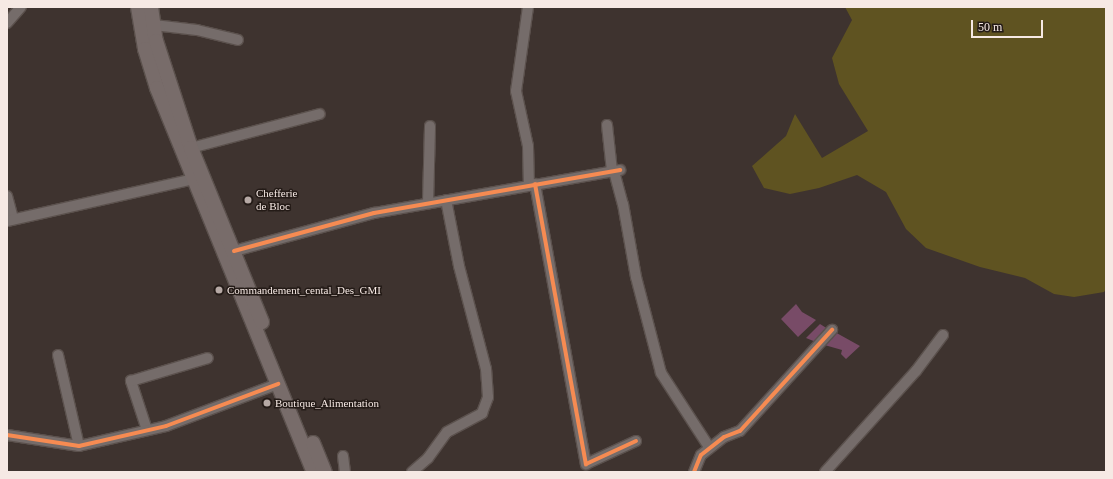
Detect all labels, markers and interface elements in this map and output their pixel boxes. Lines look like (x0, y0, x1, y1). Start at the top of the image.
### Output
scale bar (973, 12, 1045, 38)
text: 50 m (978, 20, 1002, 34)
place label: Chefferie de Bloc (256, 187, 297, 213)
marker: Chefferie de Bloc (243, 195, 253, 205)
place label: Commandement_cental_Des_GMI (227, 283, 381, 297)
marker: Commandement_cental_Des_GMI (214, 285, 224, 295)
place label: Boutique_Alimentation (275, 396, 379, 410)
marker: Boutique_Alimentation (262, 398, 272, 408)

